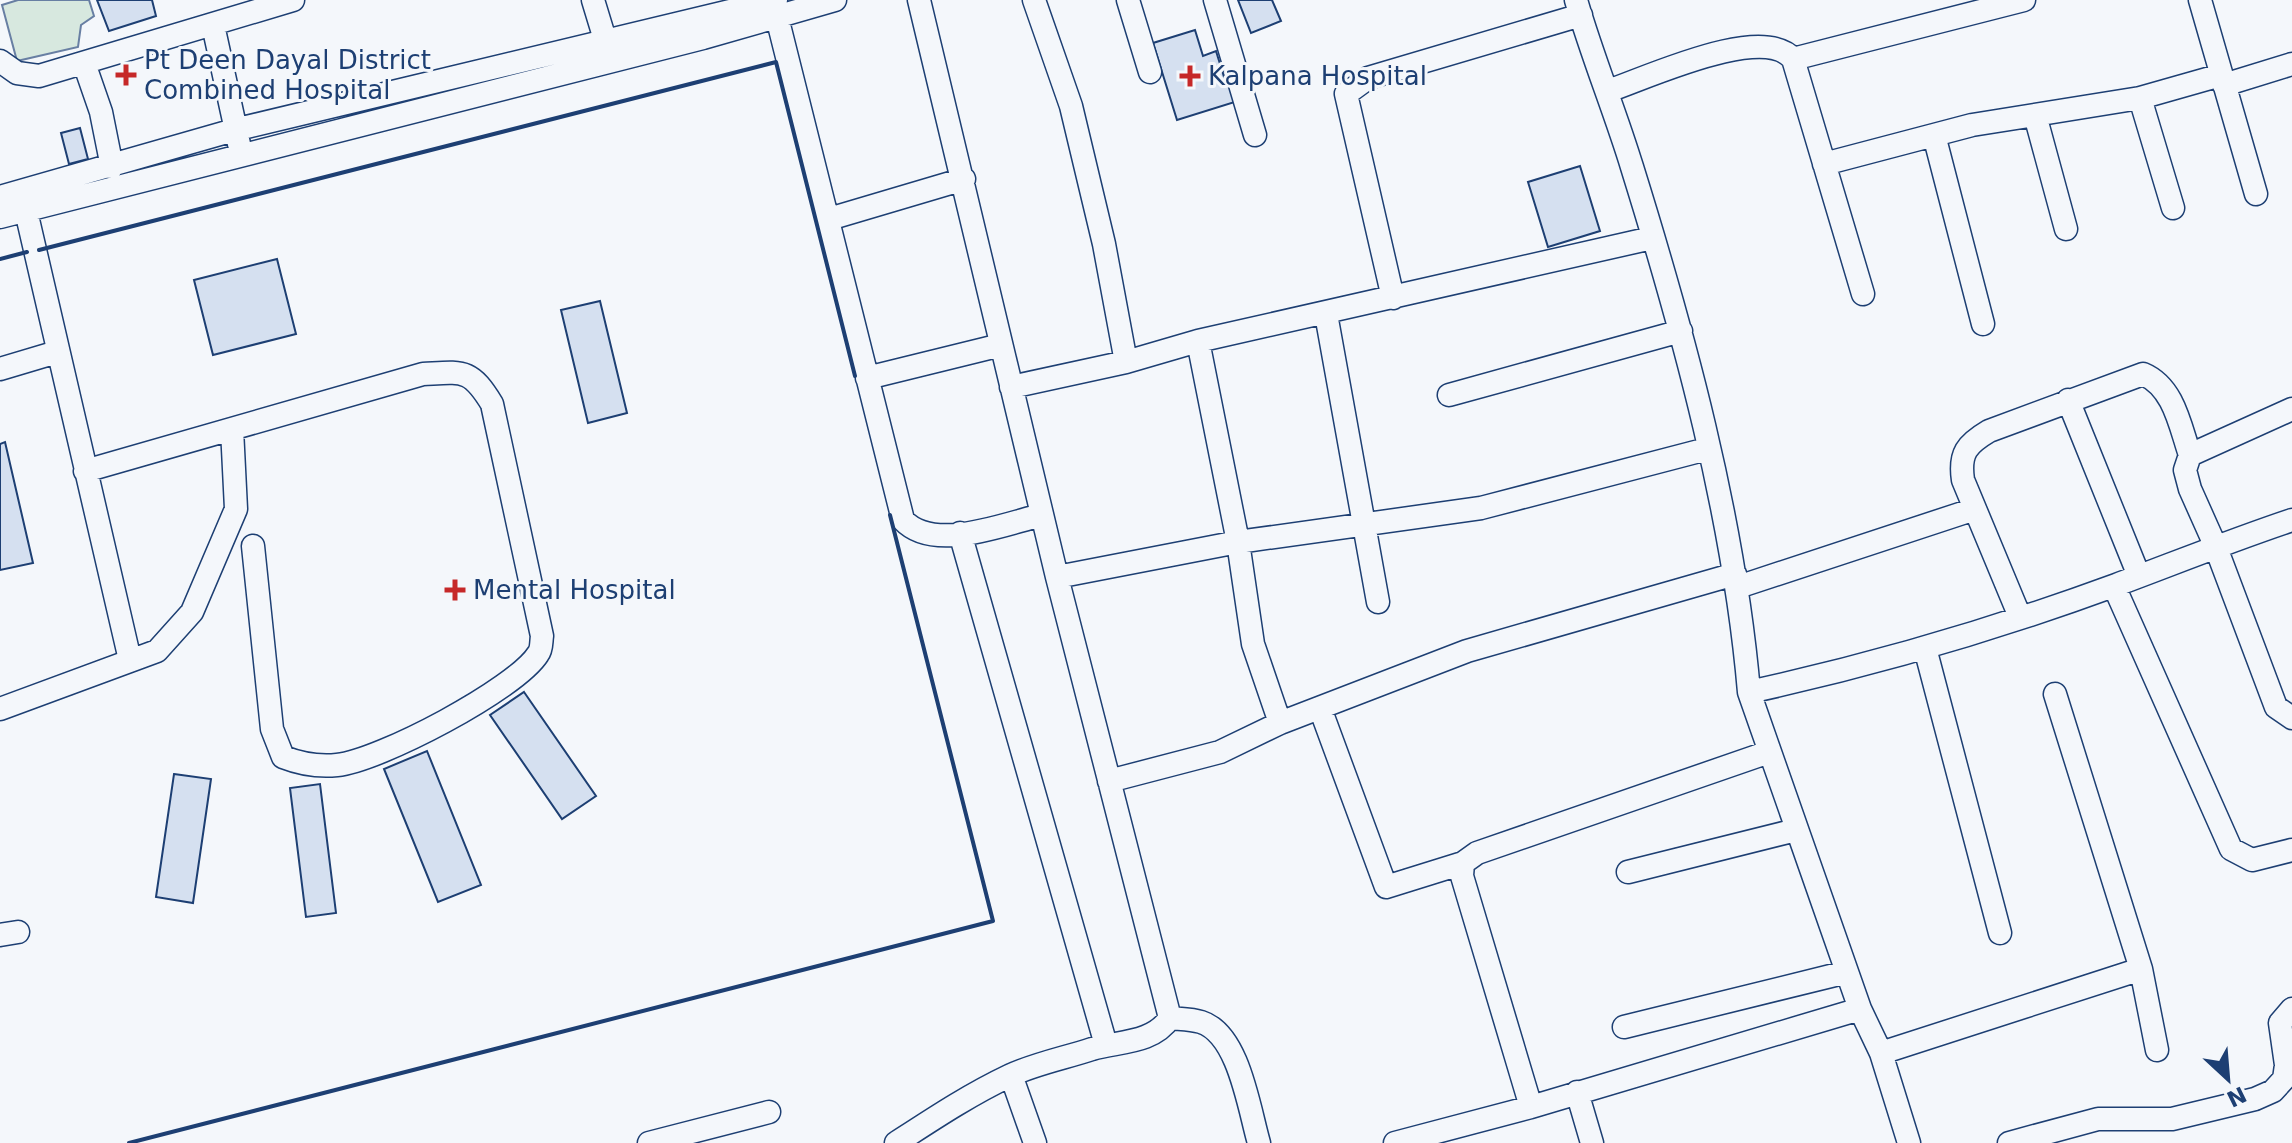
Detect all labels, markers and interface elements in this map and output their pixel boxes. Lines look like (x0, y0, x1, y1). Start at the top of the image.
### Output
place label: Pt Deen Dayal District Combined Hospital (144, 45, 431, 105)
place label: Kalpana Hospital (1208, 61, 1427, 91)
marker: Pt Deen Dayal District Combined Hospital (115, 64, 137, 86)
marker: Kalpana Hospital (1179, 65, 1201, 87)
place label: Mental Hospital (473, 575, 676, 605)
marker: Mental Hospital (444, 579, 466, 601)
north arrow (2188, 1039, 2268, 1119)
text: N (2223, 1081, 2250, 1112)

